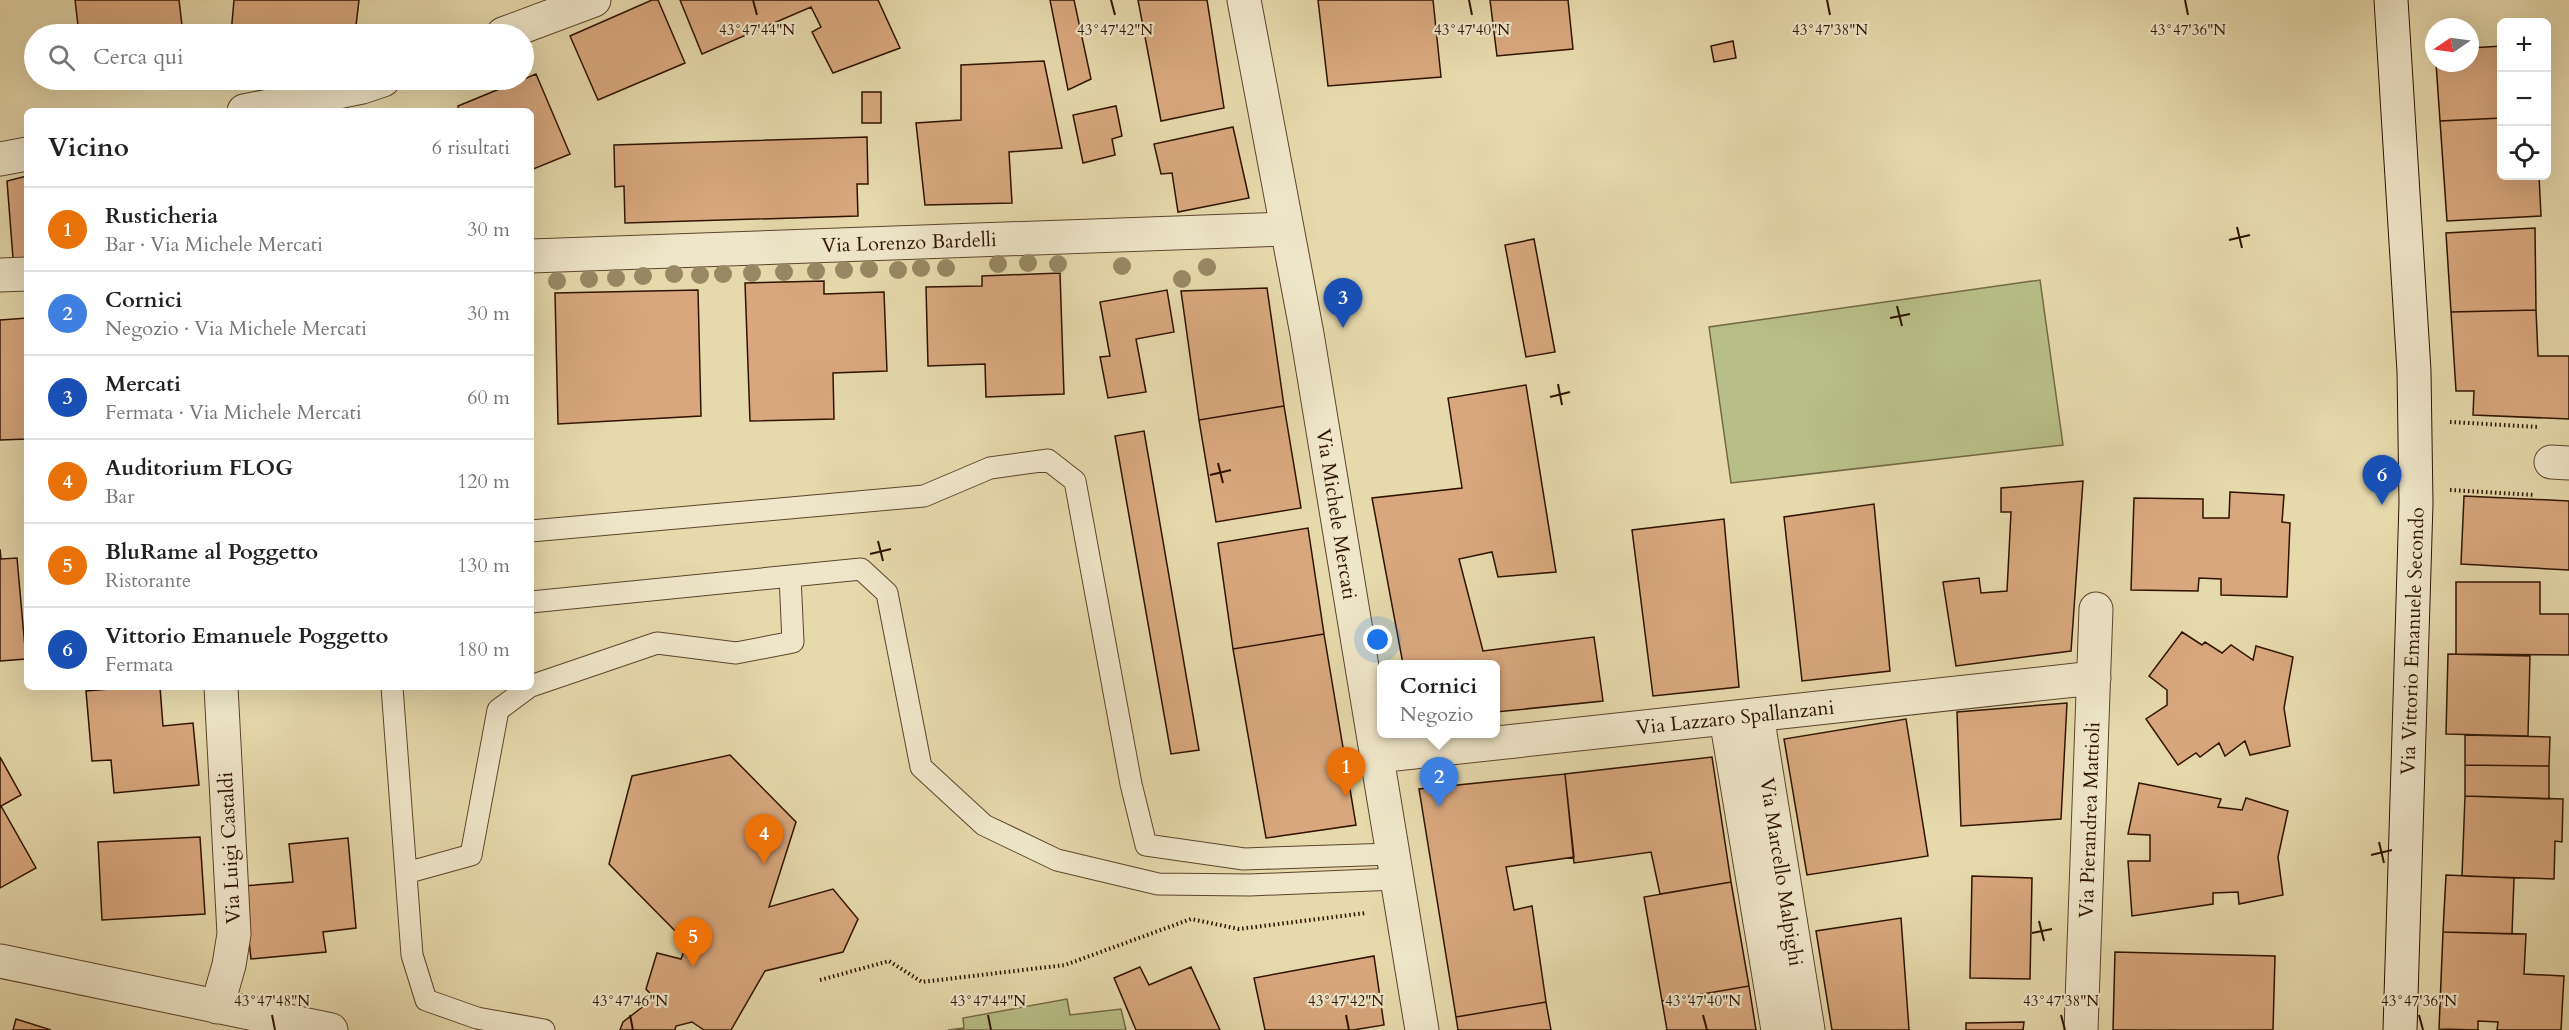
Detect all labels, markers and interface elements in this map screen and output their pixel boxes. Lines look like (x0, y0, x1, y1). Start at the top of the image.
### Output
north arrow (2425, 18, 2479, 72)
map controls (2497, 18, 2551, 180)
button: + (2497, 18, 2551, 72)
text: 43°47'44"N (719, 20, 795, 40)
text: 43°47'42"N (1077, 20, 1153, 40)
text: 43°47'40"N (1434, 20, 1510, 40)
text: 43°47'38"N (1792, 20, 1868, 40)
text: 43°47'36"N (2150, 20, 2226, 40)
search box (24, 24, 534, 90)
icon: search (45, 41, 78, 74)
text: Cerca qui (93, 42, 183, 72)
button: − (2497, 72, 2551, 126)
button: locate (2497, 126, 2551, 180)
text: Vicino (48, 130, 129, 165)
text: 6 risultati (432, 134, 510, 161)
text: Rusticheria (105, 201, 218, 231)
text: 1 (62, 216, 73, 243)
text: 30 m (467, 216, 510, 243)
street label: Via Lorenzo Bardelli (821, 226, 997, 259)
text: Bar · Via Michele Mercati (105, 231, 323, 258)
pin: 3 (1324, 278, 1362, 328)
text: Cornici (105, 285, 182, 315)
text: 2 (62, 300, 73, 327)
text: 30 m (467, 300, 510, 327)
text: Negozio · Via Michele Mercati (105, 315, 367, 342)
text: Mercati (105, 369, 181, 399)
text: 3 (62, 384, 73, 411)
text: 60 m (467, 384, 510, 411)
text: Fermata · Via Michele Mercati (105, 399, 362, 426)
street label: Via Michele Mercati (1310, 427, 1363, 602)
text: Auditorium FLOG (105, 453, 293, 483)
pin: 6 (2362, 456, 2402, 505)
text: 4 (62, 468, 73, 495)
text: 120 m (457, 468, 510, 495)
text: Bar (105, 483, 135, 510)
street label: Via Vittorio Emanuele Secondo (2394, 506, 2431, 775)
text: BluRame al Poggetto (105, 537, 318, 567)
text: 5 (62, 552, 73, 579)
text: 130 m (457, 552, 510, 579)
text: Ristorante (105, 567, 191, 594)
text: Vittorio Emanuele Poggetto (105, 621, 388, 651)
your location (1363, 625, 1392, 654)
text: 6 (62, 636, 73, 663)
text: 180 m (457, 636, 510, 663)
text: Fermata (105, 651, 173, 678)
popup (1377, 660, 1500, 738)
text: Cornici (1400, 671, 1477, 701)
street label: Via Lazzaro Spallanzani (1635, 694, 1836, 741)
text: Negozio (1400, 701, 1473, 728)
street label: Via Pierandrea Mattioli (2073, 721, 2106, 919)
pin: 1 (1326, 748, 1366, 797)
pin: 2 (1420, 758, 1458, 807)
street label: Via Luigi Castaldi (212, 771, 247, 925)
street label: Via Marcello Malpighi (1753, 776, 1810, 969)
pin: 4 (744, 814, 783, 864)
pin: 5 (674, 918, 712, 967)
text: 43°47'48"N (234, 991, 310, 1011)
text: 43°47'46"N (592, 991, 668, 1011)
text: 43°47'44"N (950, 991, 1026, 1011)
text: 43°47'42"N (1308, 991, 1384, 1011)
text: 43°47'40"N (1665, 991, 1741, 1011)
text: 43°47'38"N (2023, 991, 2099, 1011)
text: 43°47'36"N (2381, 991, 2457, 1011)

